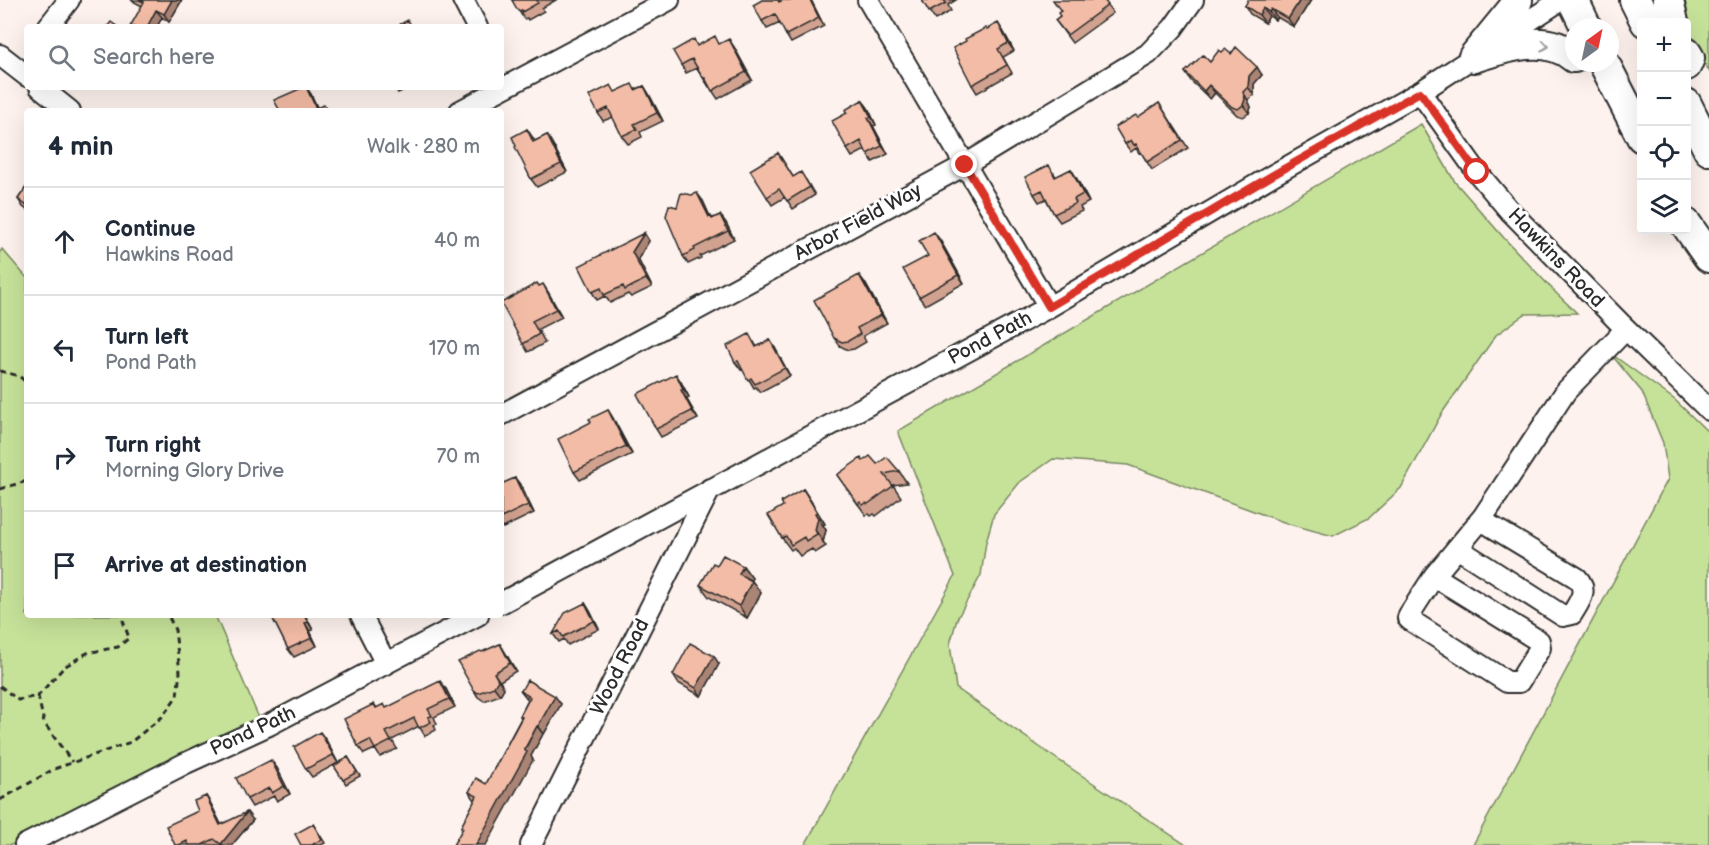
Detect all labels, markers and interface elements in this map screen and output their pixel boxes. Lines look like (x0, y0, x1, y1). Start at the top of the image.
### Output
north arrow (1565, 18, 1619, 72)
map controls (1637, 18, 1691, 234)
button: + (1637, 18, 1691, 72)
search box (24, 24, 504, 90)
one-way arrow (1541, 40, 1550, 52)
icon: search (45, 41, 78, 74)
text: Search here (93, 44, 215, 71)
button: − (1637, 72, 1691, 126)
button: locate (1637, 126, 1691, 180)
text: 4 min (48, 132, 113, 163)
text: Walk · 280 m (367, 135, 480, 159)
route end (951, 151, 977, 177)
route start (1463, 158, 1489, 184)
street label: Arbor Field Way (790, 178, 926, 266)
button: layers (1637, 180, 1691, 234)
street label: Hawkins Road (1503, 203, 1609, 313)
text: Continue (105, 216, 195, 243)
icon: ahead (48, 225, 81, 258)
text: 40 m (434, 229, 480, 253)
text: Hawkins Road (105, 243, 234, 267)
street label: Pond Path (944, 306, 1036, 370)
text: Turn left (105, 324, 189, 351)
icon: left (48, 333, 81, 366)
text: 170 m (429, 337, 480, 361)
text: Pond Path (105, 351, 197, 375)
text: Turn right (105, 432, 201, 459)
icon: right (48, 441, 81, 474)
text: 70 m (436, 445, 480, 469)
text: Morning Glory Drive (105, 459, 284, 483)
icon: arrive (48, 549, 81, 582)
text: Arrive at destination (105, 552, 307, 579)
street label: Wood Road (585, 615, 655, 719)
street label: Pond Path (206, 701, 300, 761)

